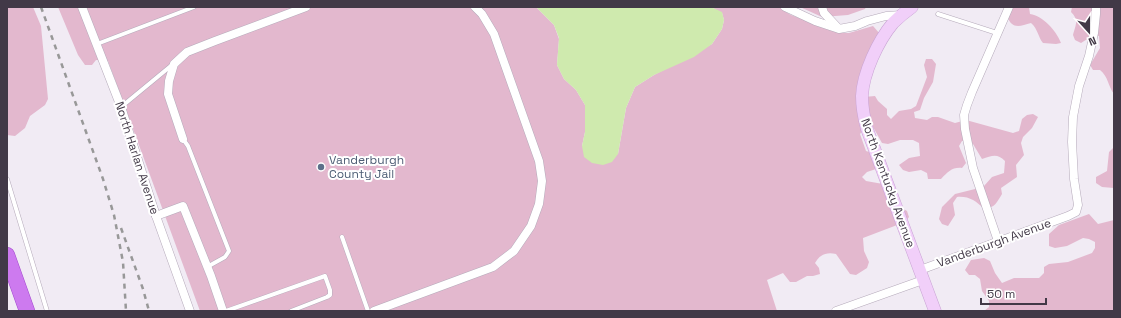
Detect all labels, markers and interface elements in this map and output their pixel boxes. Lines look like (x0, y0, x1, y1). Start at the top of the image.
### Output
north arrow (1069, 12, 1109, 52)
text: N (1087, 33, 1099, 49)
street label: North Harlan Avenue (111, 100, 163, 216)
street label: North Kentucky Avenue (857, 116, 919, 250)
place label: Vanderburgh County Jail (329, 152, 404, 182)
marker: Vanderburgh County Jail (316, 162, 326, 172)
street label: Vanderburgh Avenue (935, 215, 1053, 271)
scale bar (981, 280, 1046, 306)
text: 50 m (987, 286, 1015, 302)

